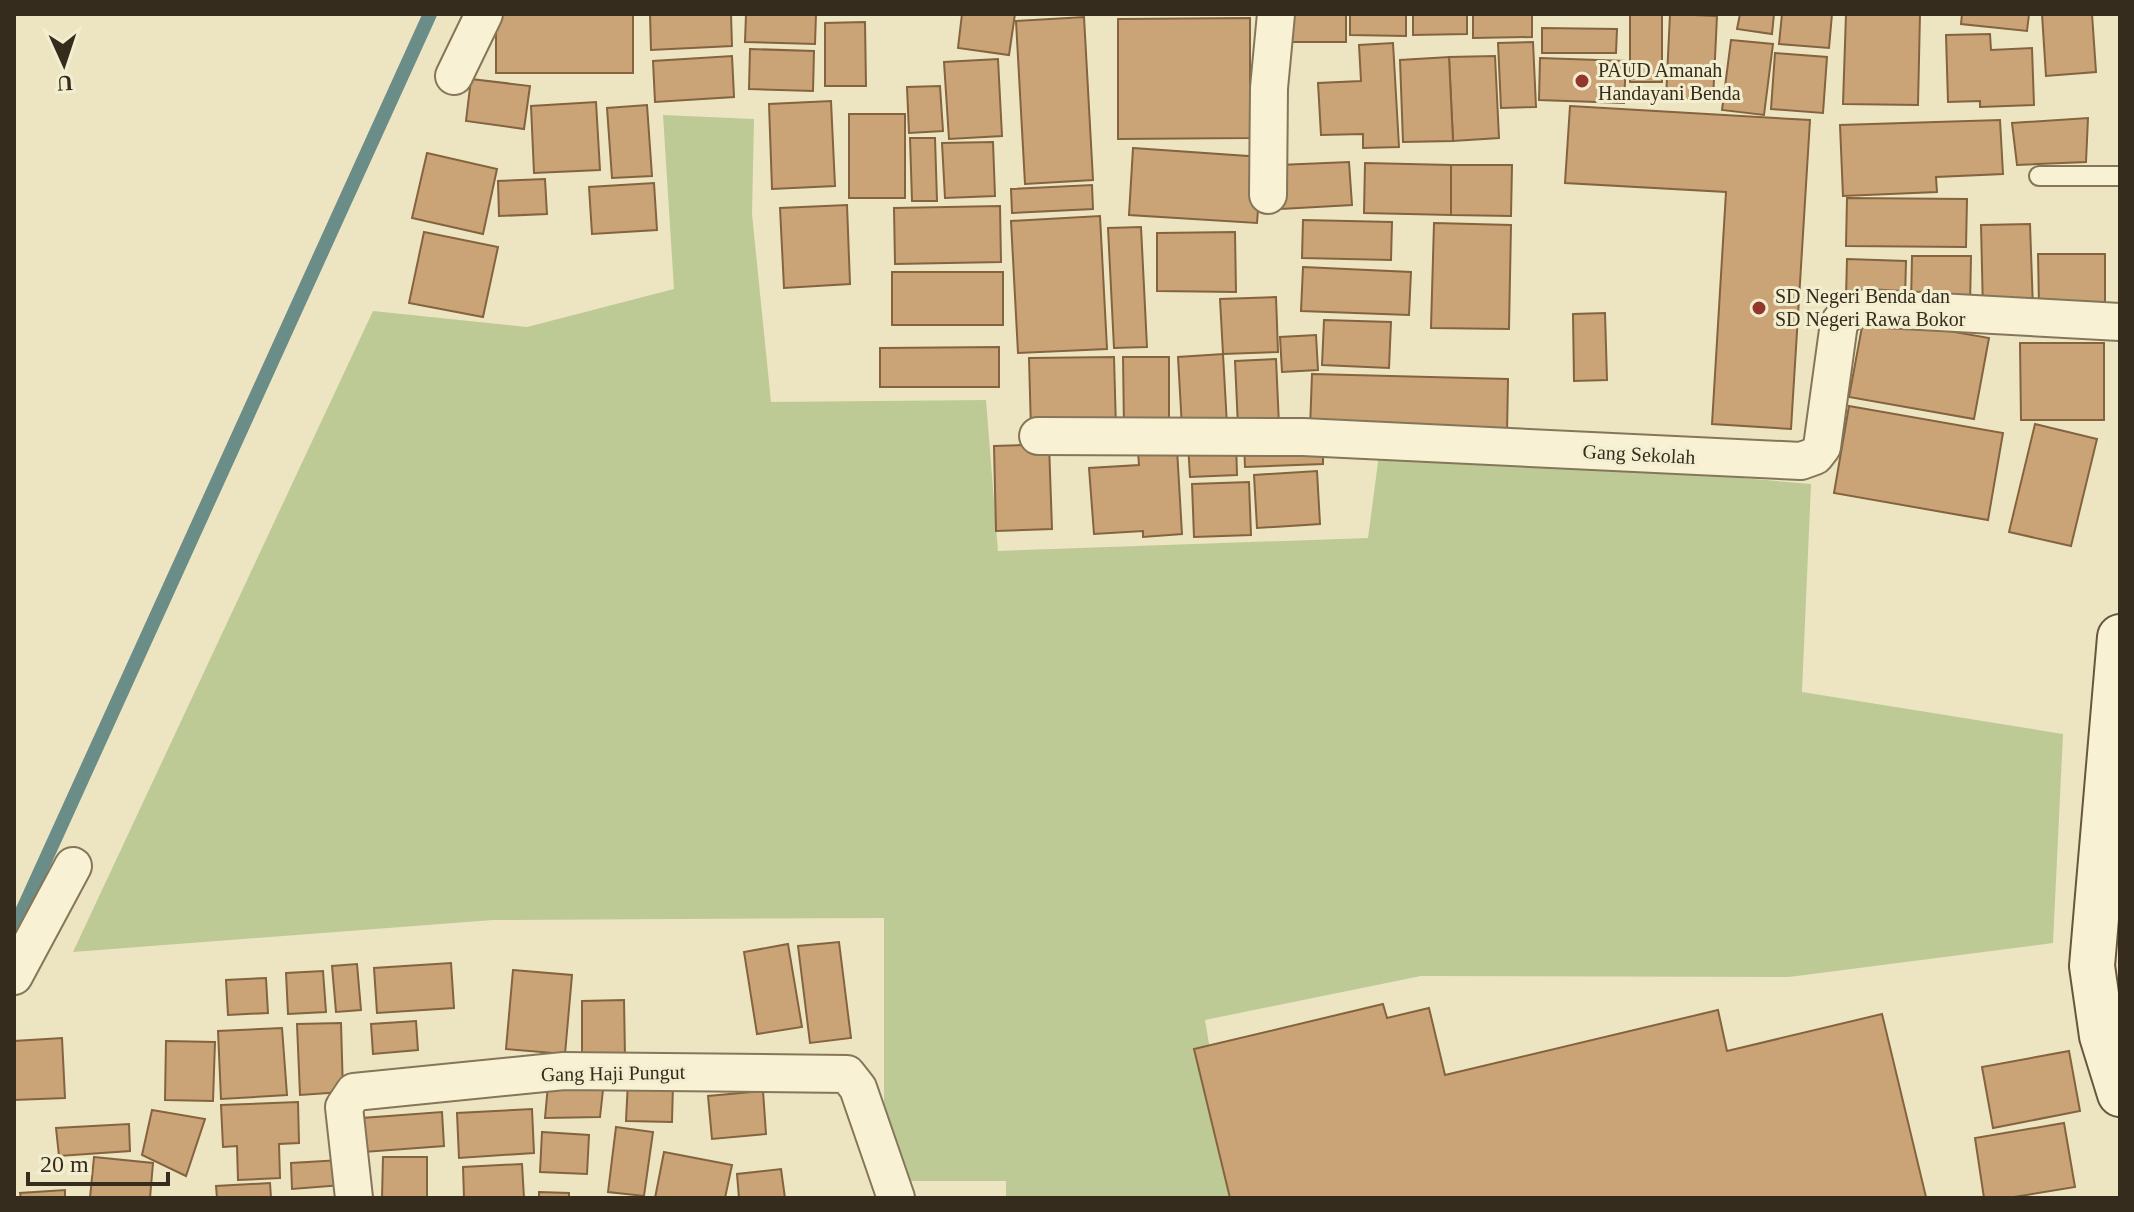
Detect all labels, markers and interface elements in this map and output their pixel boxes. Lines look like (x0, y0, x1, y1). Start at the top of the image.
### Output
north arrow (24, 24, 104, 104)
place label: PAUD Amanah Handayani Benda (1598, 59, 1741, 105)
text: U (56, 71, 74, 96)
marker: PAUD Amanah Handayani Benda (1573, 72, 1591, 90)
place label: SD Negeri Benda dan SD Negeri Rawa Bokor (1775, 285, 1966, 331)
marker: SD Negeri Benda dan SD Negeri Rawa Bokor (1750, 299, 1768, 317)
street label: Gang Sekolah (1582, 440, 1696, 469)
street label: Gang Haji Pungut (541, 1061, 686, 1086)
scale bar (28, 1136, 168, 1186)
text: 20 m (40, 1151, 89, 1177)

